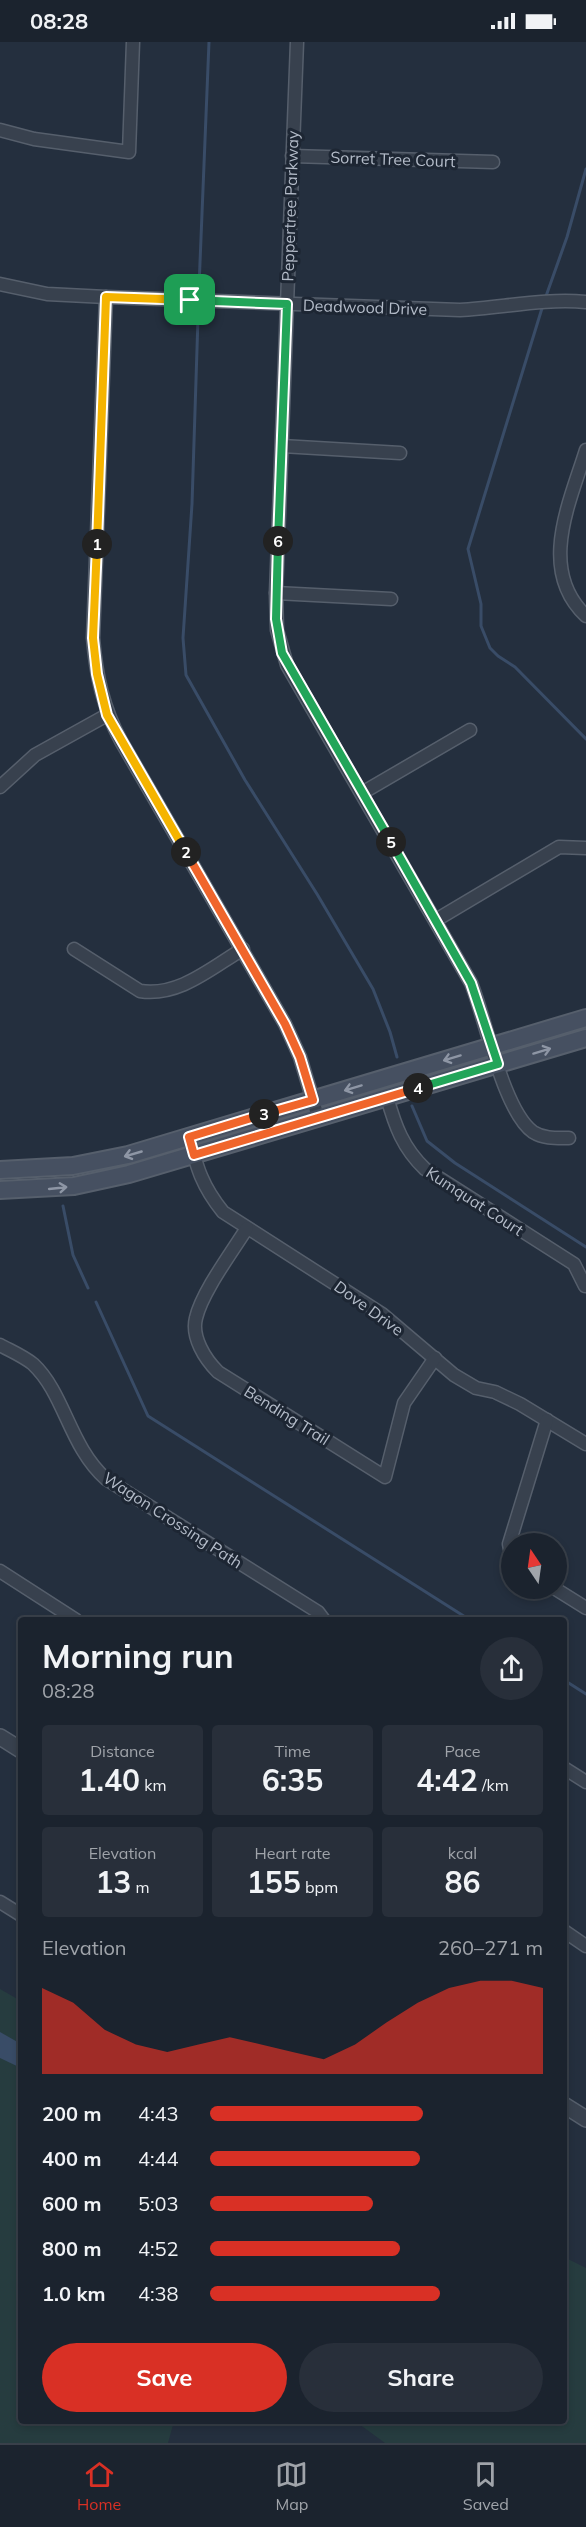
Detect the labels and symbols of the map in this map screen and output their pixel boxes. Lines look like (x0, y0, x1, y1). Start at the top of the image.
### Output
street label: Peppertree Parkway (277, 130, 303, 282)
street label: Sorret Tree Court (330, 147, 456, 171)
pin (164, 274, 215, 325)
street label: Deadwood Drive (303, 295, 427, 319)
pin: 6 (263, 526, 293, 556)
pin: 1 (82, 529, 112, 559)
pin: 5 (376, 827, 406, 857)
pin: 2 (171, 837, 201, 867)
one-way arrow (532, 1045, 551, 1056)
one-way arrow (443, 1053, 462, 1064)
pin: 4 (403, 1073, 433, 1103)
one-way arrow (344, 1083, 363, 1094)
pin: 3 (249, 1099, 279, 1129)
one-way arrow (124, 1148, 143, 1160)
street label: Kumquat Court (423, 1162, 528, 1240)
one-way arrow (48, 1182, 68, 1193)
street label: Dove Drive (330, 1276, 408, 1340)
street label: Bending Trail (241, 1381, 333, 1449)
street label: Wagon Crossing Path (100, 1467, 246, 1573)
north arrow (501, 1533, 567, 1599)

